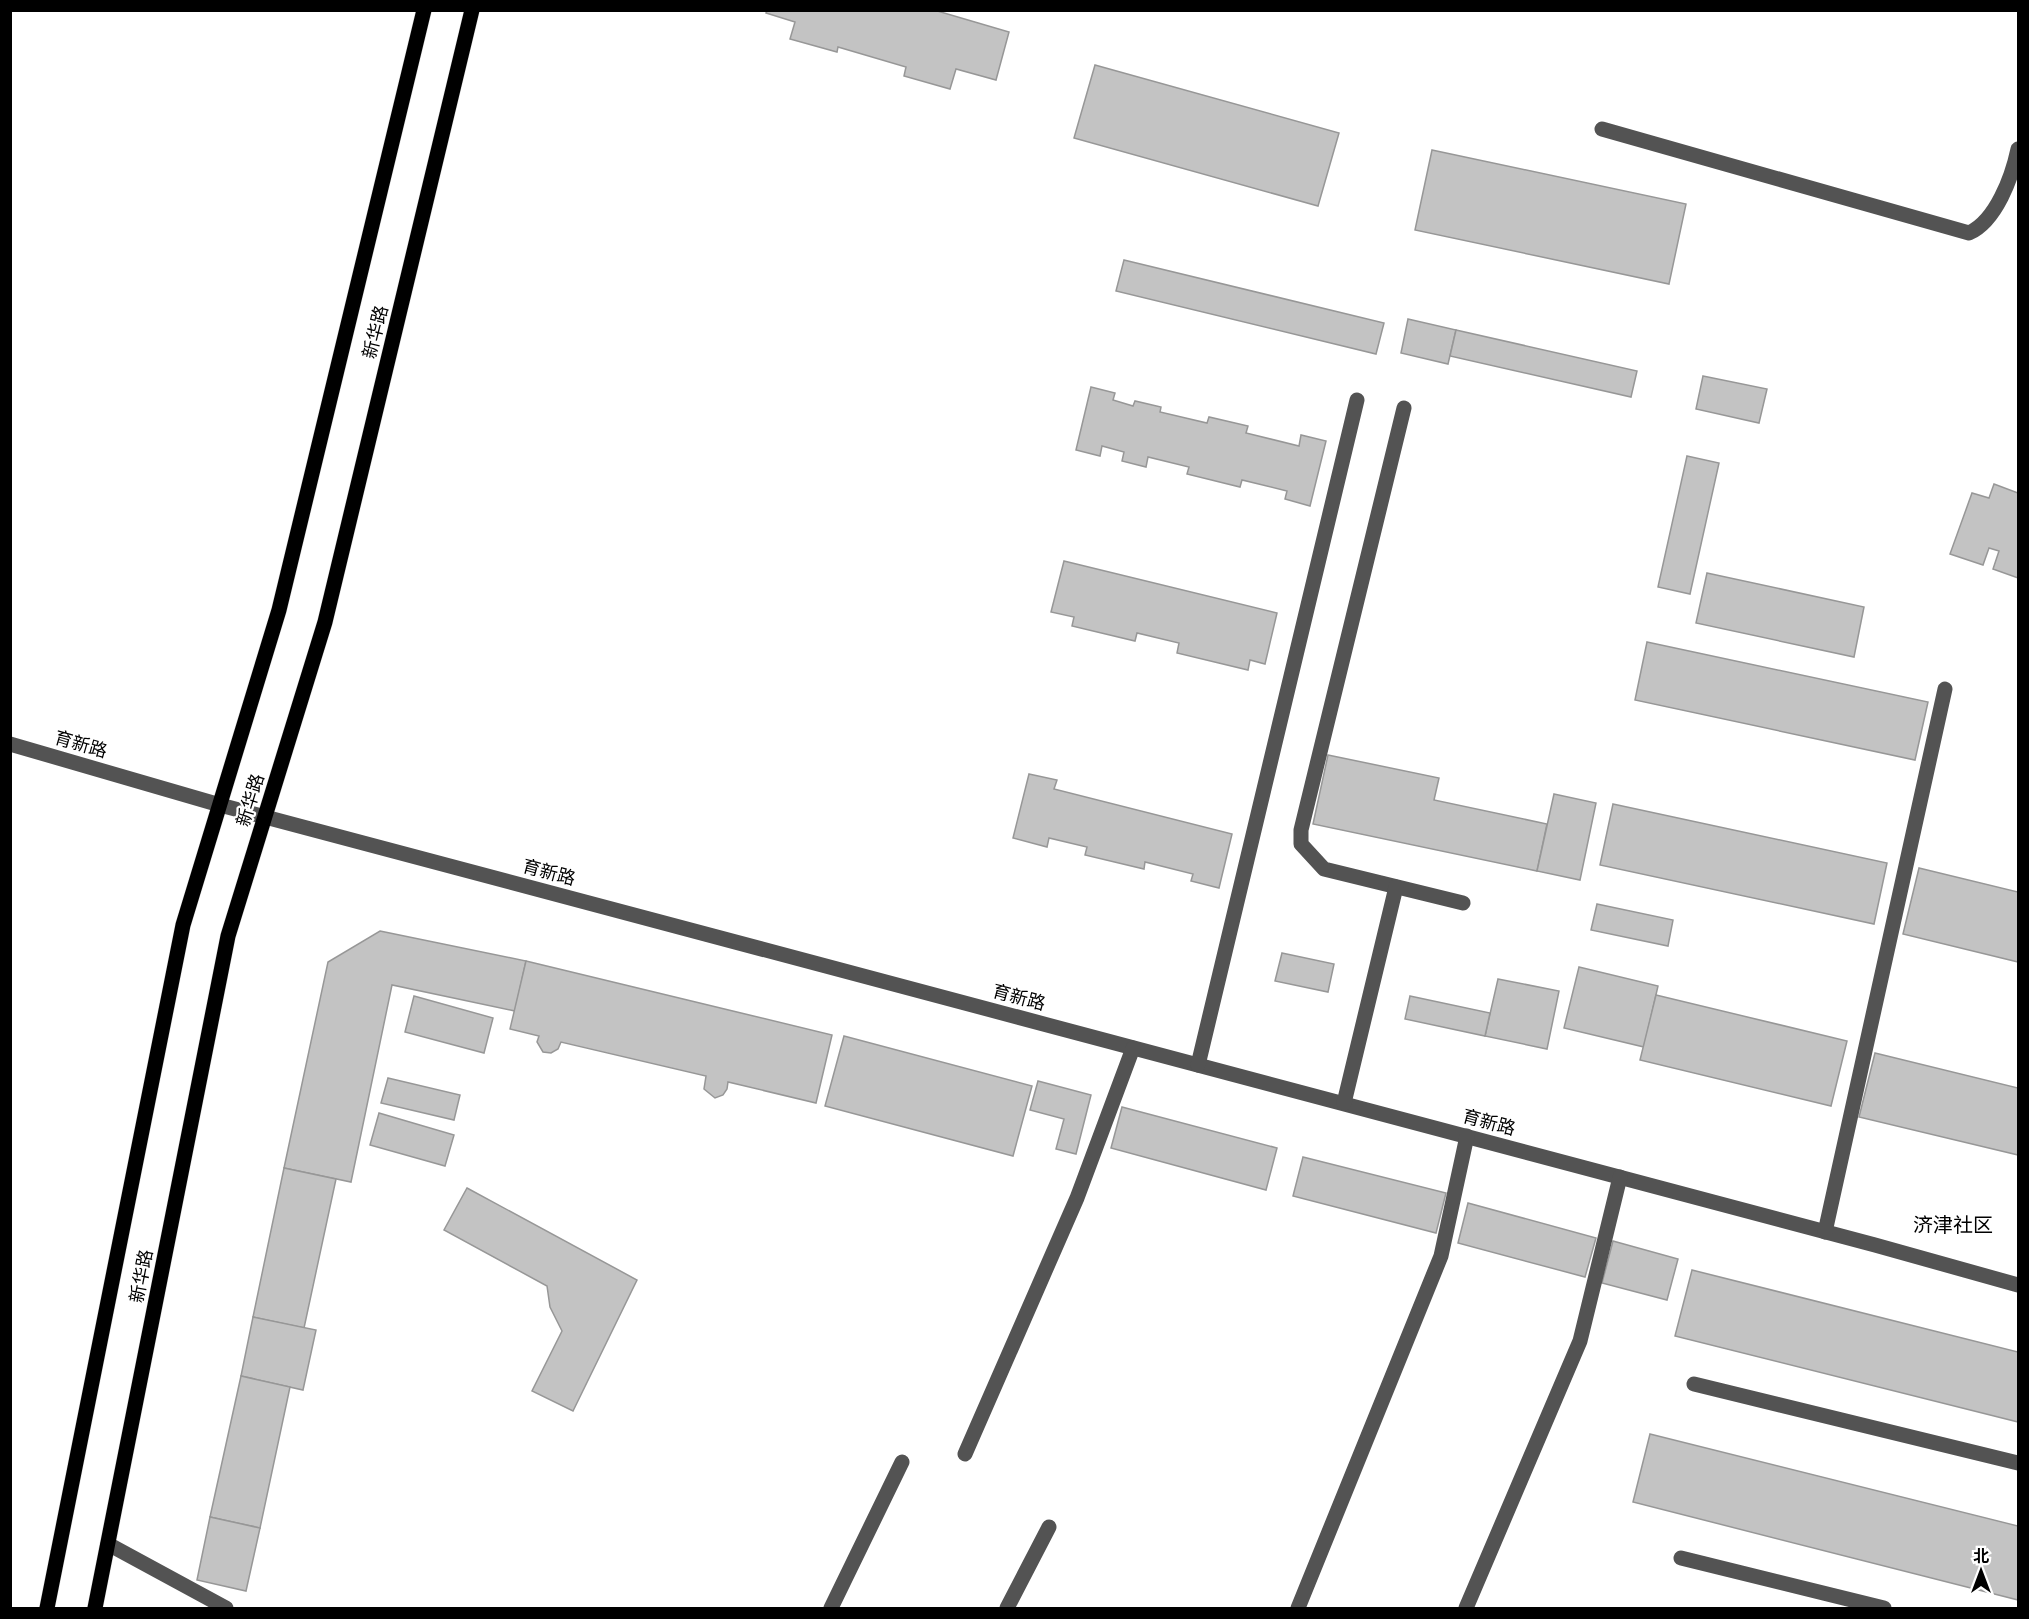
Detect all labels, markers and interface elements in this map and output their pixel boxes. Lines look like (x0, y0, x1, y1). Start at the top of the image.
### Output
street label: 新华路 (358, 303, 392, 361)
street label: 育新路 (52, 726, 110, 762)
street label: 新华路 (232, 771, 268, 829)
street label: 育新路 (520, 855, 578, 889)
street label: 育新路 (990, 980, 1048, 1014)
street label: 育新路 (1460, 1105, 1518, 1139)
district label: 济津社区 (1913, 1213, 1993, 1237)
street label: 新华路 (126, 1247, 156, 1305)
north arrow (1951, 1541, 2011, 1601)
text: 北 (1973, 1547, 1989, 1566)

